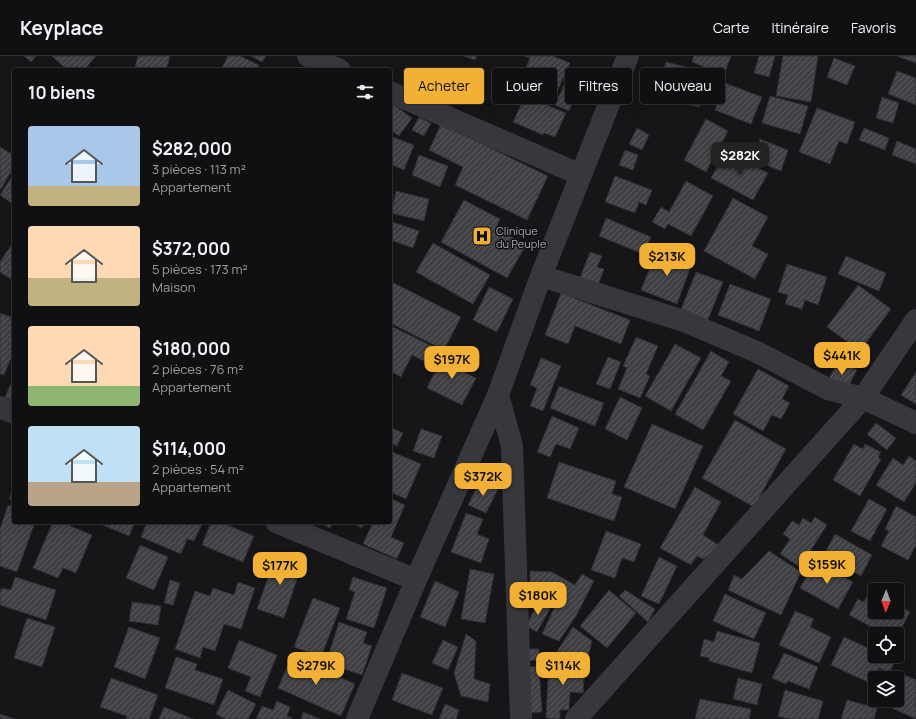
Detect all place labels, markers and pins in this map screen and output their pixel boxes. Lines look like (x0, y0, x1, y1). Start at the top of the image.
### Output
pin: $282K (712, 142, 768, 176)
place label: Clinique du Peuple (496, 223, 547, 251)
hospital icon: Clinique du Peuple (471, 225, 493, 247)
pin: $213K (639, 243, 695, 277)
pin: $441K (814, 342, 870, 376)
pin: $197K (424, 346, 480, 380)
pin: $372K (455, 463, 511, 497)
pin: $159K (799, 551, 855, 585)
pin: $177K (252, 552, 308, 586)
pin: $180K (510, 582, 566, 616)
pin: $279K (288, 652, 344, 686)
pin: $114K (535, 652, 591, 686)

